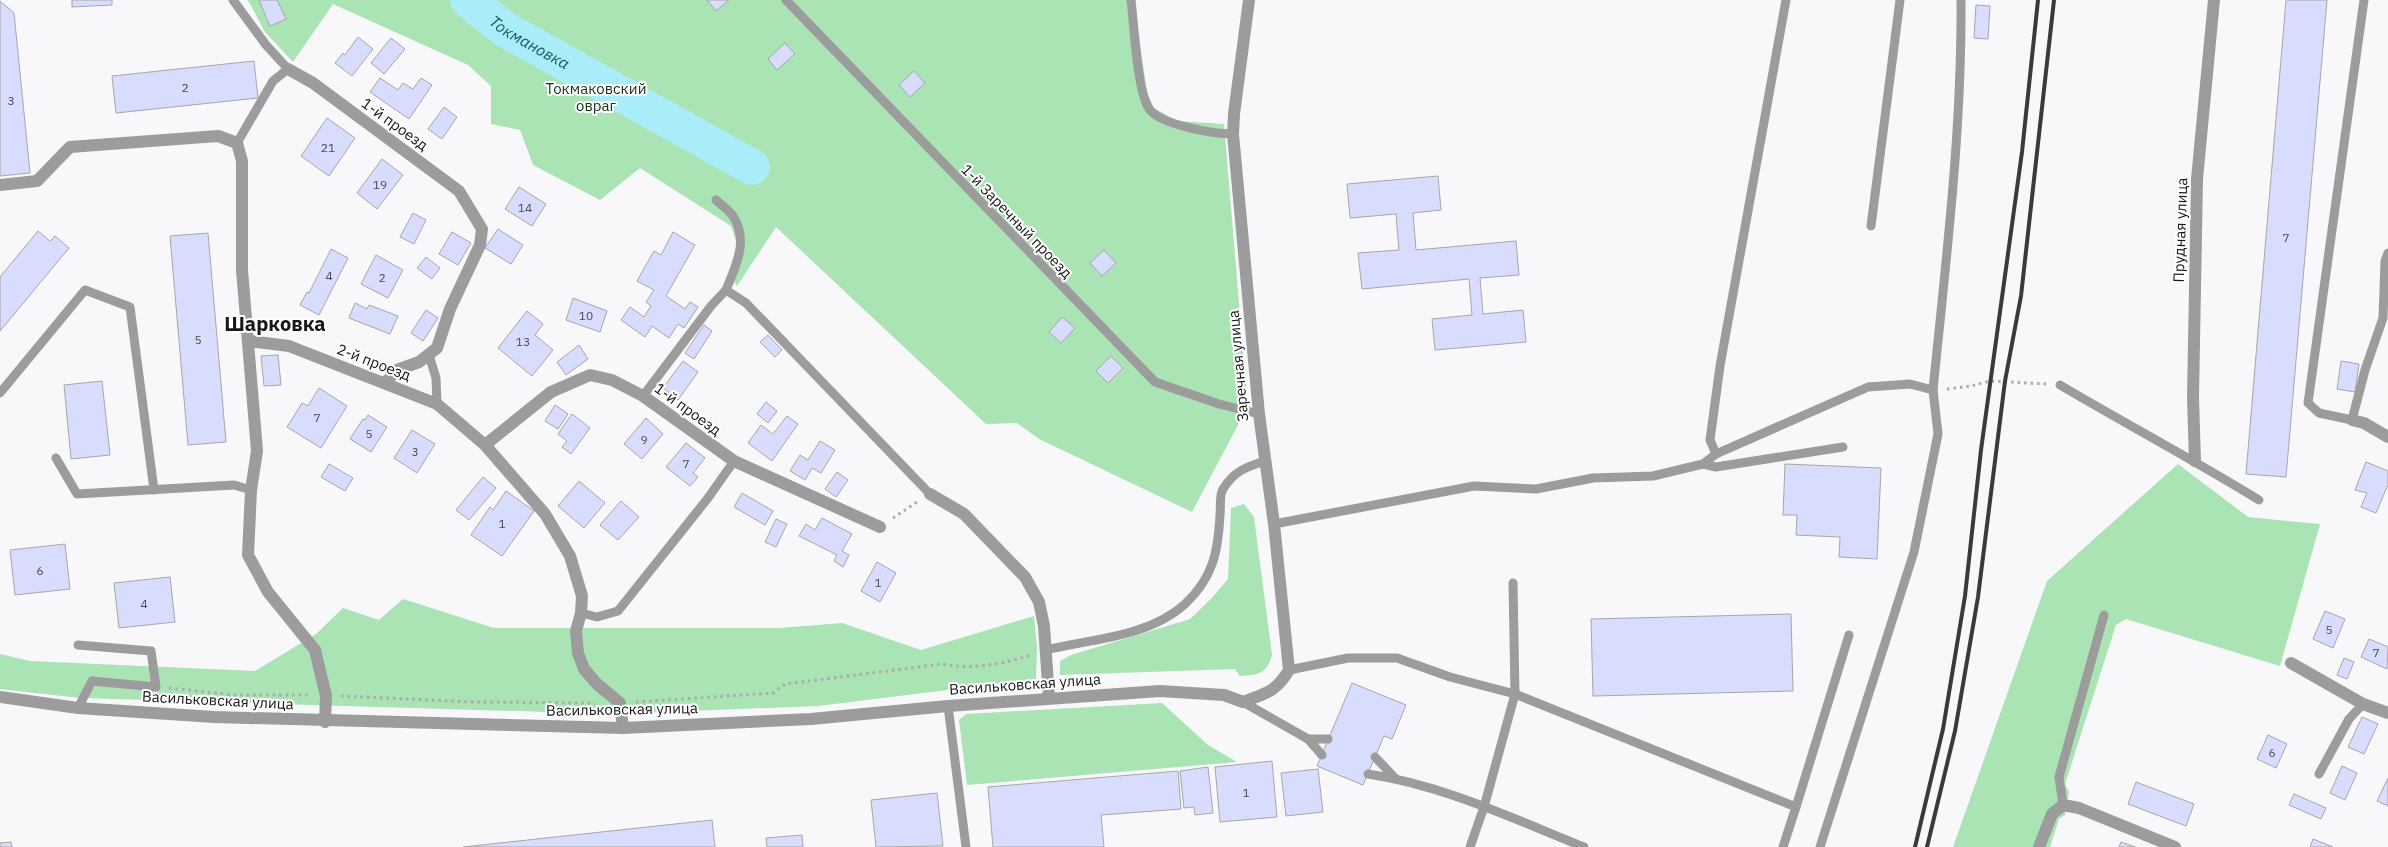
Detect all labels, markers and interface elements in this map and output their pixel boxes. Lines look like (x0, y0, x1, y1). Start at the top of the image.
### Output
water label: Токмановка (486, 11, 573, 73)
park label: Токмаковский овраг (546, 79, 646, 115)
house number: 2 (181, 80, 189, 95)
house number: 3 (7, 93, 15, 108)
street label: 1-й проезд (358, 93, 432, 155)
house number: 21 (321, 140, 335, 155)
street label: 1-й Заречный проезд (957, 160, 1077, 282)
house number: 19 (373, 177, 387, 192)
street label: Прудная улица (2169, 177, 2191, 283)
house number: 14 (518, 200, 532, 215)
house number: 7 (2282, 230, 2290, 245)
house number: 4 (325, 268, 333, 283)
house number: 2 (378, 270, 386, 285)
house number: 10 (579, 308, 593, 323)
street label: Заречная улица (1224, 309, 1252, 423)
district label: Шарковка (224, 310, 326, 337)
house number: 5 (194, 332, 202, 347)
house number: 13 (516, 334, 530, 349)
street label: 2-й проезд (334, 339, 414, 385)
street label: 1-й проезд (651, 378, 725, 440)
house number: 7 (313, 410, 321, 425)
house number: 5 (365, 426, 373, 441)
house number: 9 (640, 432, 648, 447)
house number: 3 (411, 444, 419, 459)
house number: 7 (682, 456, 690, 471)
house number: 1 (498, 516, 506, 531)
house number: 6 (36, 563, 44, 578)
house number: 1 (874, 575, 882, 590)
house number: 4 (140, 596, 148, 611)
house number: 5 (2325, 622, 2333, 637)
house number: 7 (2372, 645, 2380, 660)
street label: Васильковская улица (949, 669, 1101, 699)
street label: Васильковская улица (142, 687, 294, 713)
street label: Васильковская улица (546, 698, 698, 720)
house number: 6 (2268, 745, 2276, 760)
house number: 1 (1242, 785, 1250, 800)

